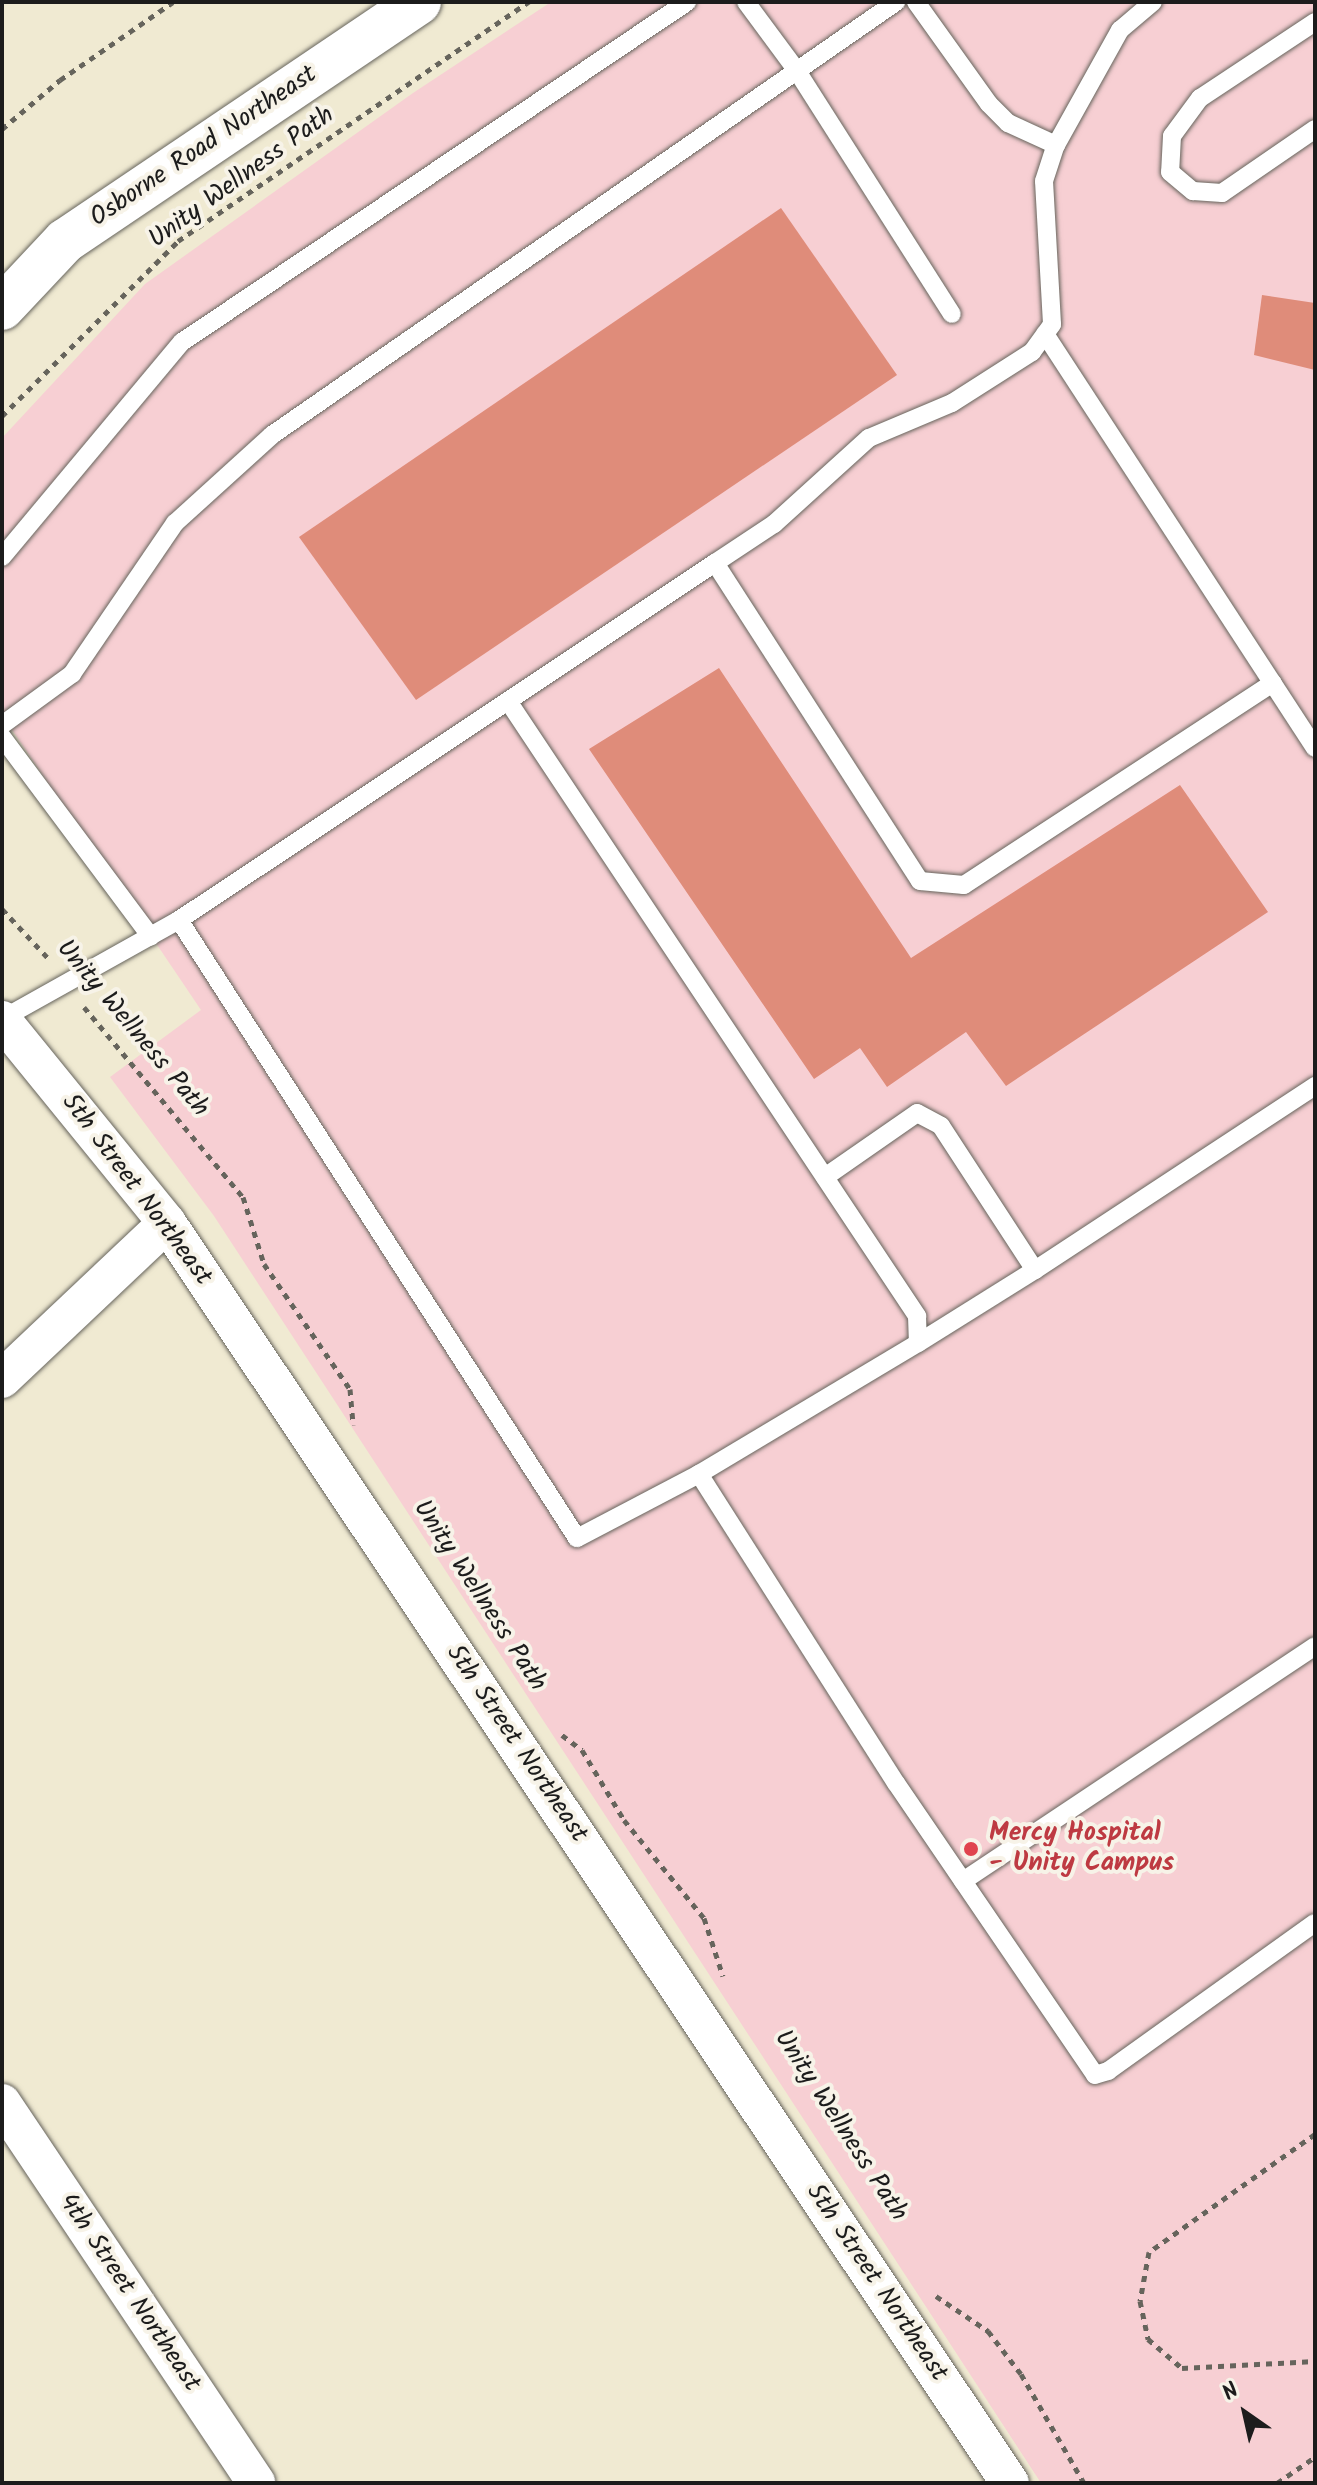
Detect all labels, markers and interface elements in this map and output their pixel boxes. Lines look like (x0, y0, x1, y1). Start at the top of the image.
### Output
street label: Osborne Road Northeast (85, 60, 323, 234)
street label: Unity Wellness Path (143, 100, 341, 256)
street label: Unity Wellness Path (49, 934, 215, 1124)
street label: 5th Street Northeast (54, 1088, 218, 1292)
street label: Unity Wellness Path (406, 1495, 552, 1697)
street label: 5th Street Northeast (438, 1639, 594, 1849)
place label: Mercy Hospital - Unity Campus (989, 1818, 1174, 1880)
marker: Mercy Hospital - Unity Campus (960, 1838, 982, 1860)
street label: Unity Wellness Path (767, 2025, 913, 2227)
street label: 5th Street Northeast (798, 2178, 954, 2388)
street label: 4th Street Northeast (51, 2188, 207, 2398)
north arrow (1205, 2373, 1285, 2453)
text: N (1216, 2374, 1247, 2411)

